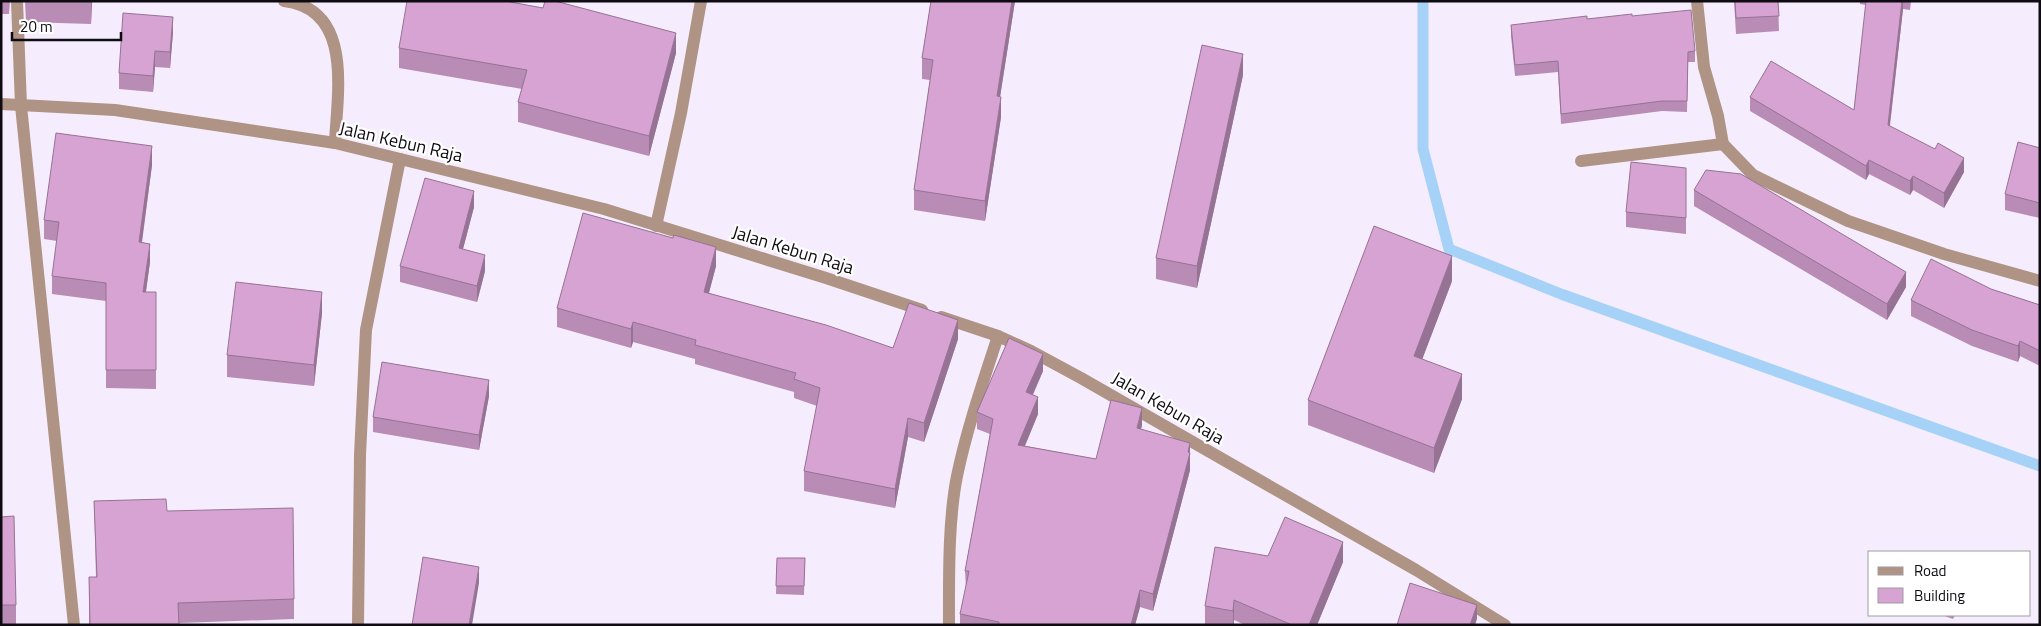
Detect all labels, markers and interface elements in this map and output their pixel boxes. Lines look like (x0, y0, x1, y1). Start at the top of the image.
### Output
scale bar (12, 10, 121, 42)
text: 20 m (20, 15, 53, 38)
street label: Jalan Kebun Raja (337, 114, 465, 169)
street label: Jalan Kebun Raja (729, 218, 857, 281)
street label: Jalan Kebun Raja (1107, 364, 1229, 451)
legend (1868, 551, 2031, 616)
text: Road (1914, 559, 1946, 582)
text: Building (1914, 584, 1965, 607)

